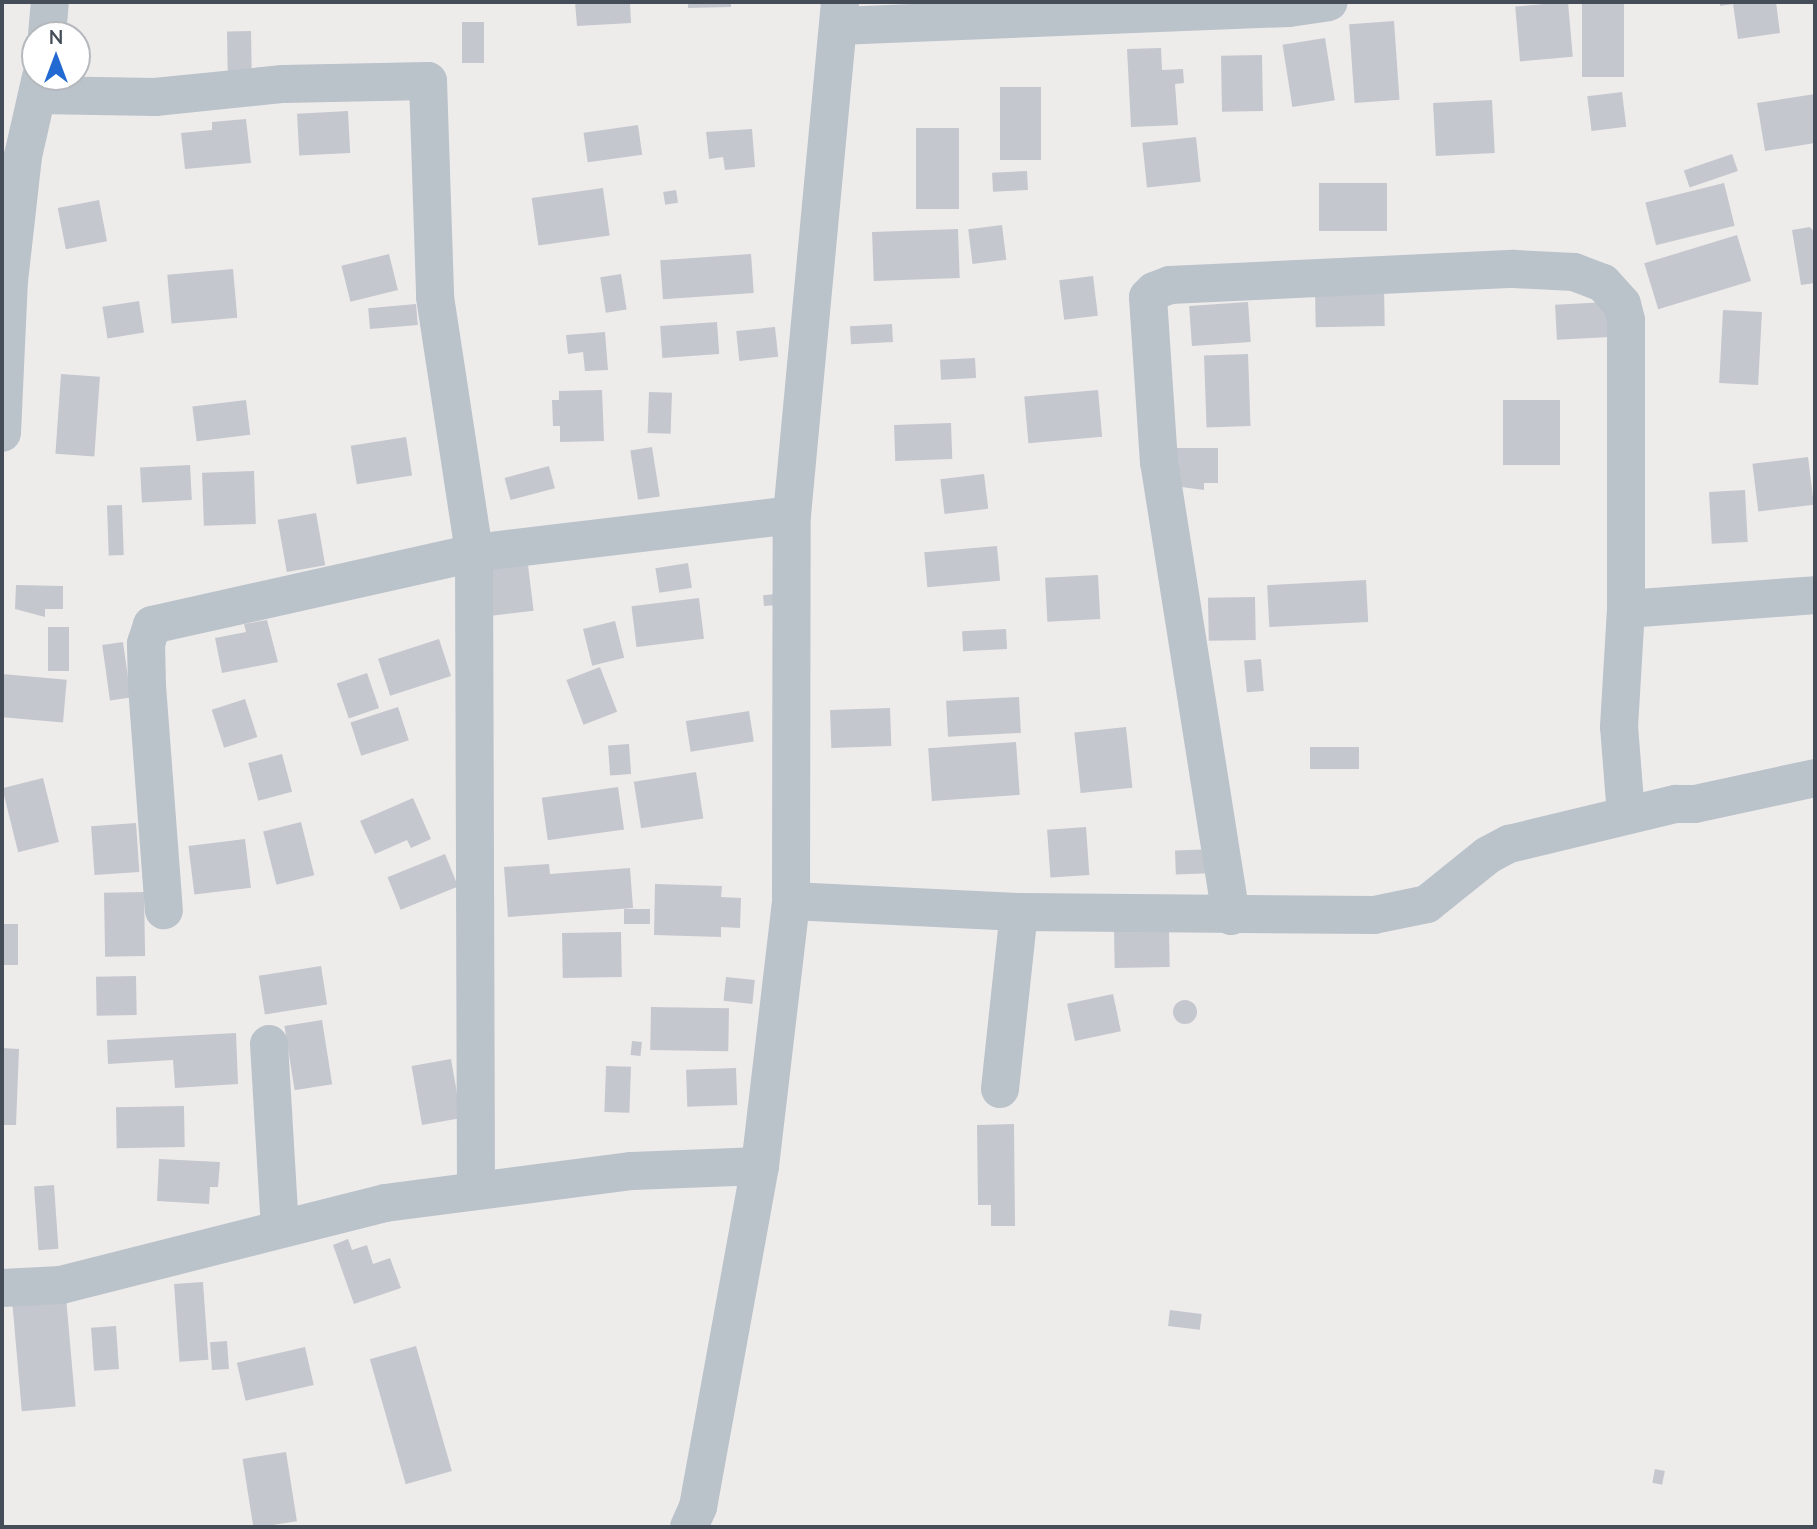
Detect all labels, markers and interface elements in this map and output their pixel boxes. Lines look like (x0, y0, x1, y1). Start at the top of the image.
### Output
north arrow (21, 21, 91, 91)
text: N (49, 25, 63, 48)

